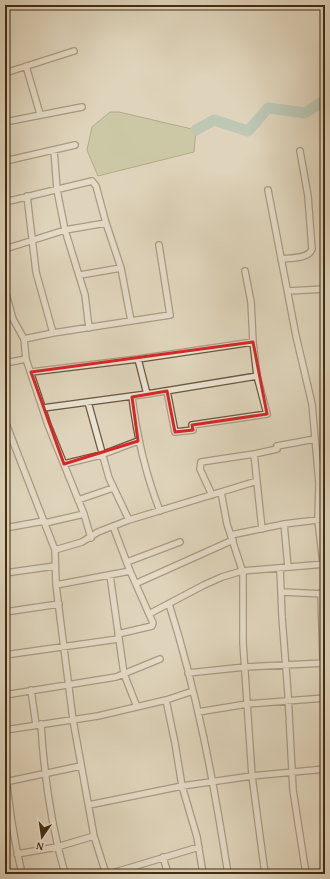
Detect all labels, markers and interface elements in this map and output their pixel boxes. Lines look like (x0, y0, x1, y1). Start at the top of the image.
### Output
north arrow (22, 817, 62, 857)
text: N (34, 838, 45, 855)

